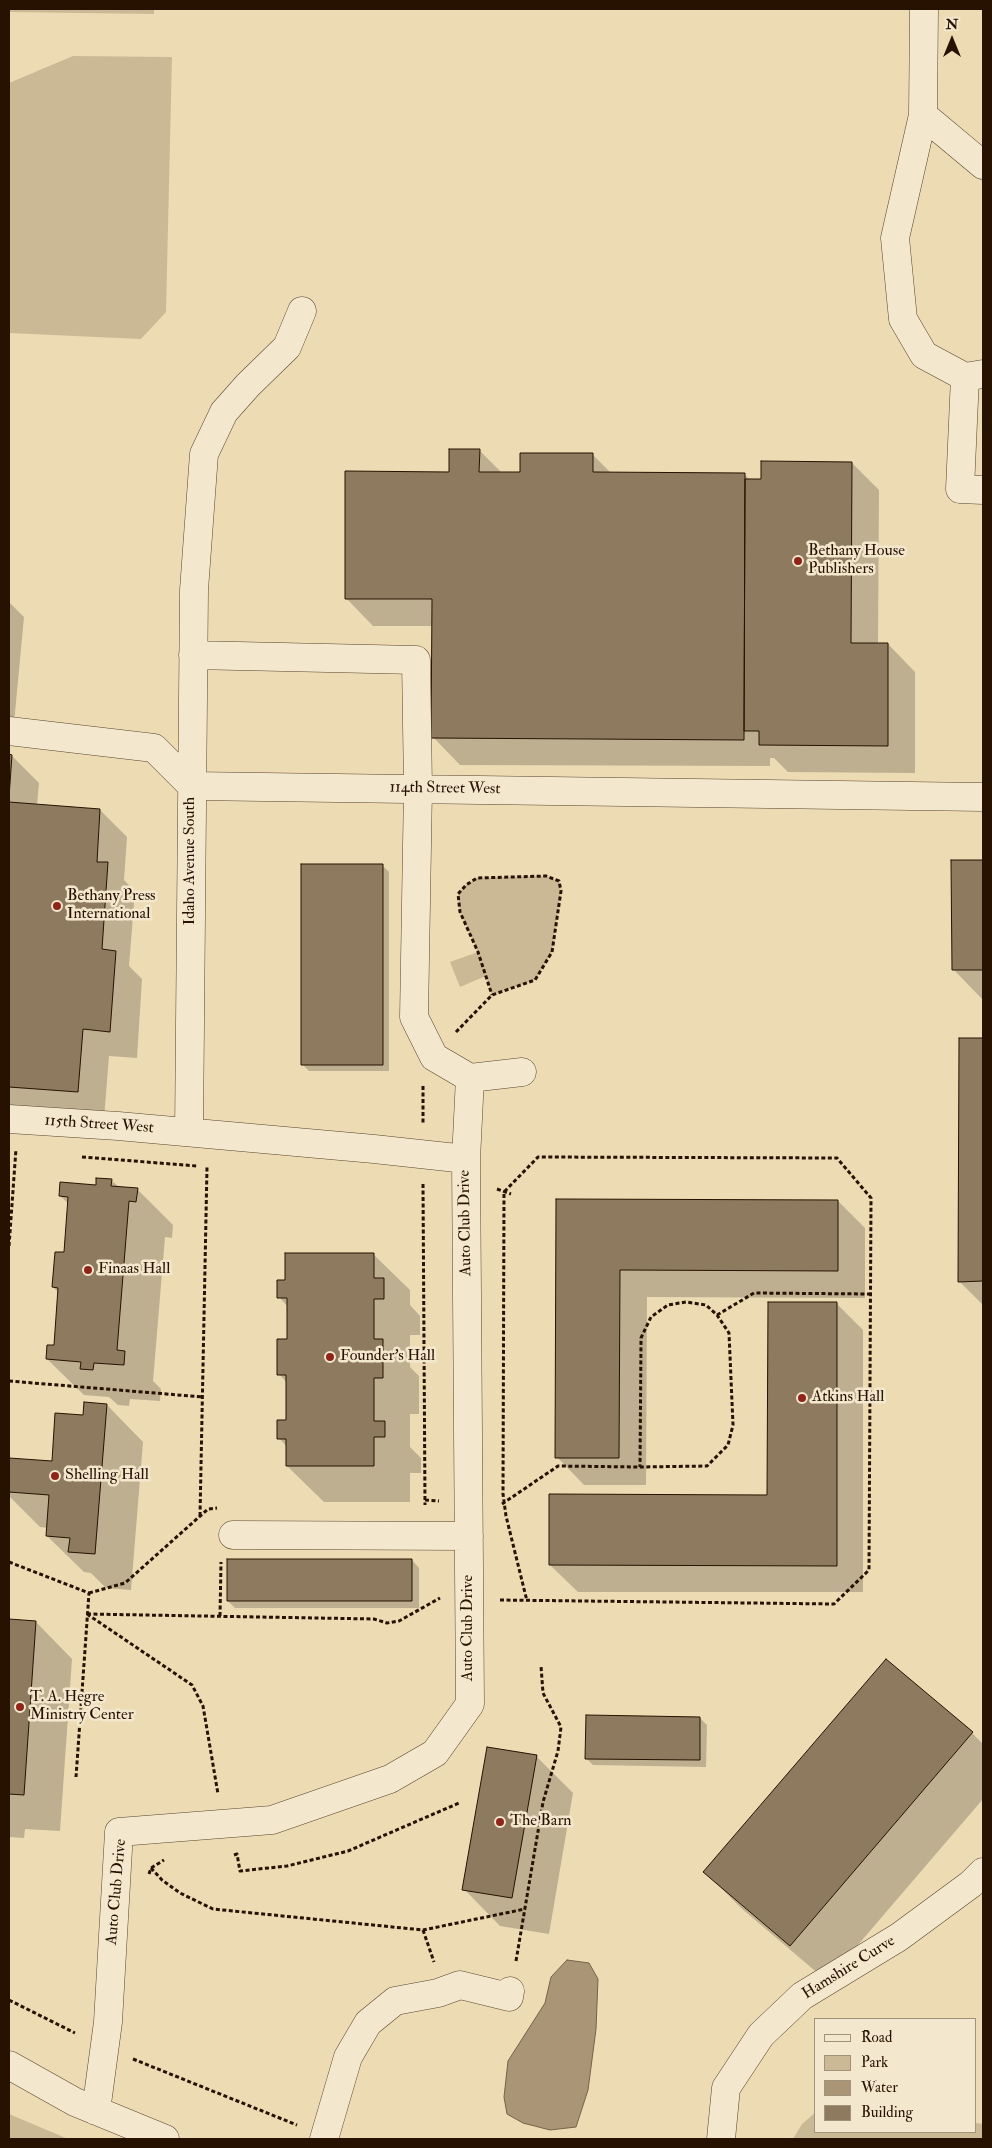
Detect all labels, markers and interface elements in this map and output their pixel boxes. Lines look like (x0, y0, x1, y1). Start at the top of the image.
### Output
north arrow (927, 15, 977, 65)
text: N (946, 16, 958, 33)
place label: Bethany House Publishers (808, 542, 905, 580)
marker: Bethany House Publishers (792, 555, 804, 567)
street label: 114th Street West (389, 778, 501, 800)
street label: Idaho Avenue South (181, 797, 201, 925)
place label: Bethany Press International (67, 887, 156, 925)
marker: Bethany Press International (51, 900, 63, 912)
street label: 115th Street West (44, 1112, 154, 1138)
street label: Auto Club Drive (455, 1170, 477, 1276)
place label: Finaas Hall (98, 1260, 170, 1280)
marker: Finaas Hall (82, 1264, 94, 1276)
place label: Founder's Hall (340, 1347, 435, 1367)
marker: Founder's Hall (324, 1351, 336, 1363)
place label: Atkins Hall (812, 1388, 884, 1408)
marker: Atkins Hall (796, 1392, 808, 1404)
place label: Shelling Hall (65, 1466, 149, 1486)
marker: Shelling Hall (49, 1470, 61, 1482)
street label: Auto Club Drive (459, 1575, 479, 1681)
place label: T. A. Hegre Ministry Center (30, 1688, 134, 1726)
marker: T. A. Hegre Ministry Center (14, 1701, 26, 1713)
place label: The Barn (510, 1812, 572, 1832)
marker: The Barn (494, 1816, 506, 1828)
street label: Auto Club Drive (103, 1838, 131, 1946)
street label: Hamshire Curve (799, 1932, 899, 2004)
legend (814, 2018, 977, 2133)
text: Road (861, 2028, 892, 2047)
text: Park (861, 2053, 888, 2072)
text: Water (861, 2078, 898, 2097)
text: Building (861, 2103, 913, 2122)

